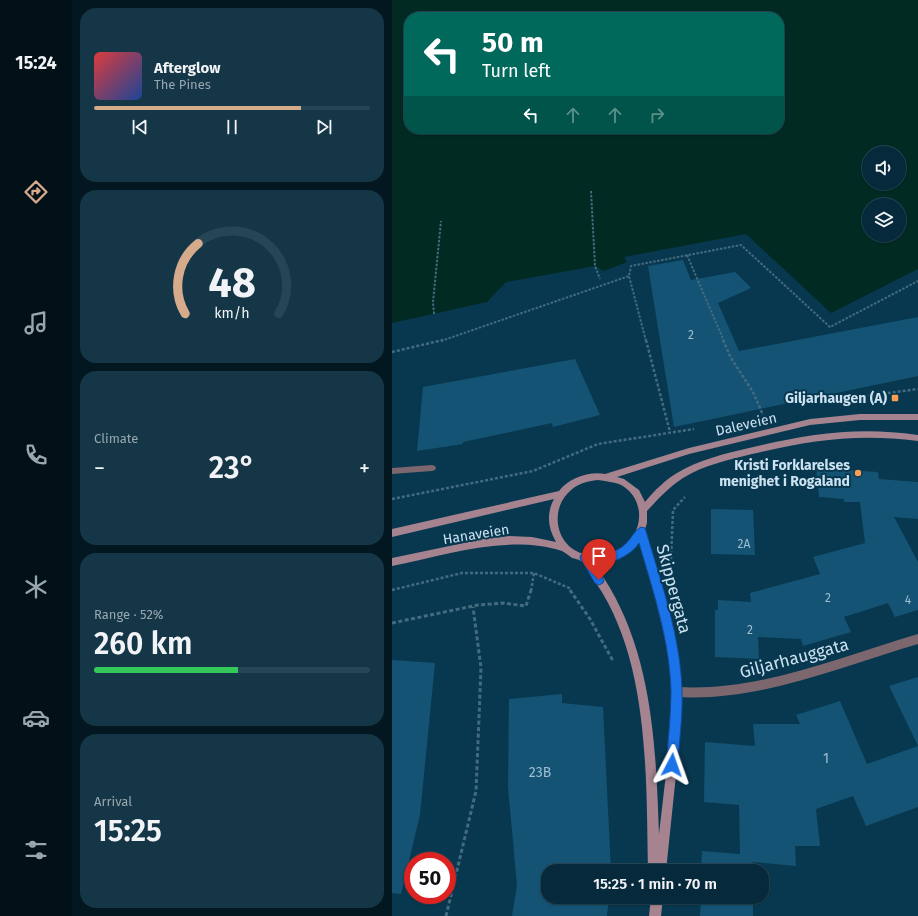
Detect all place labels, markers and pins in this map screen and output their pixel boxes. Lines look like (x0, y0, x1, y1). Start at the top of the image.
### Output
place label: Giljarhaugen (A) (785, 390, 887, 407)
marker: Giljarhaugen (A) (890, 393, 900, 403)
place label: Kristi Forklarelses menighet i Rogaland (719, 457, 850, 490)
marker: Kristi Forklarelses menighet i Rogaland (853, 468, 863, 478)
pin (582, 539, 616, 580)

